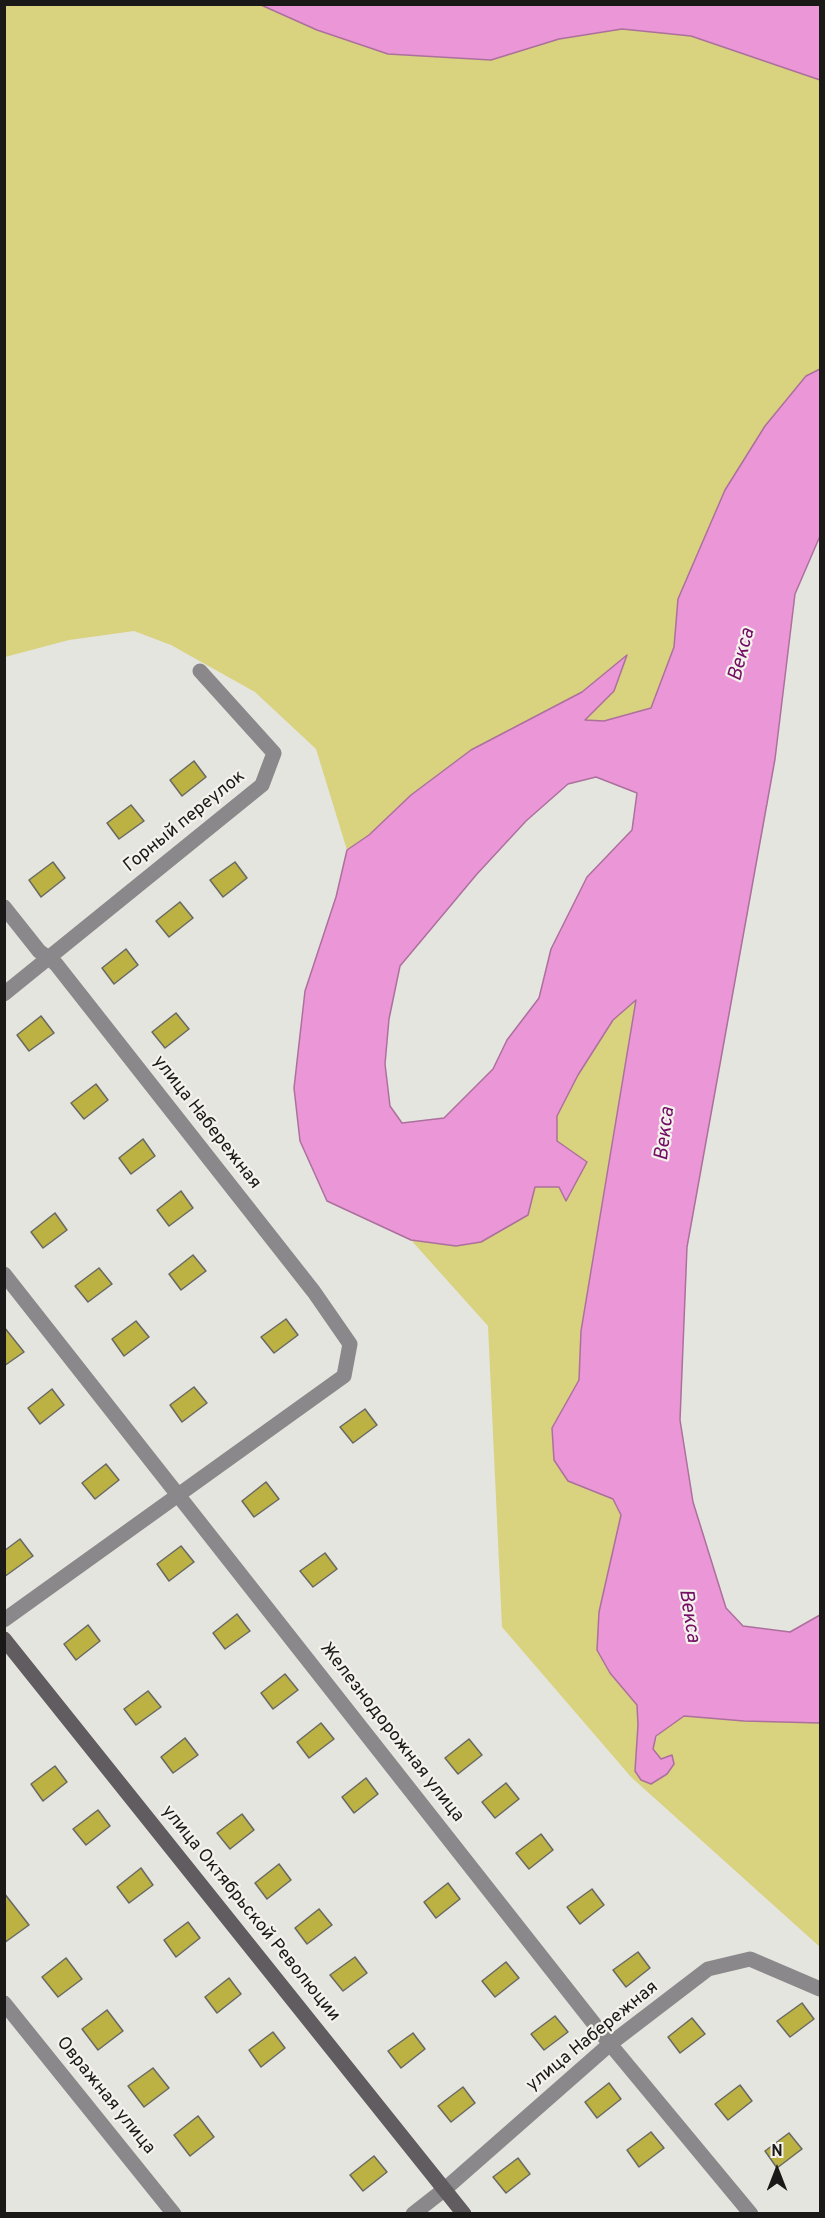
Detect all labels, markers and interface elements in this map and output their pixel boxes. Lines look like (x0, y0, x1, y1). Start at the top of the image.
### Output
water label: Векса (724, 626, 762, 684)
street label: Горный переулок (120, 766, 250, 878)
street label: улица Набережная (147, 1052, 265, 1194)
water label: Векса (651, 1106, 681, 1162)
water label: Векса (672, 1588, 704, 1644)
street label: Железнодорожная улица (314, 1639, 468, 1827)
street label: улица Октябрьской Революции (156, 1802, 344, 2026)
street label: улица Набережная (523, 1977, 663, 2097)
street label: Овражная улица (51, 2033, 159, 2159)
north arrow (747, 2140, 807, 2200)
text: N (771, 2142, 783, 2162)

